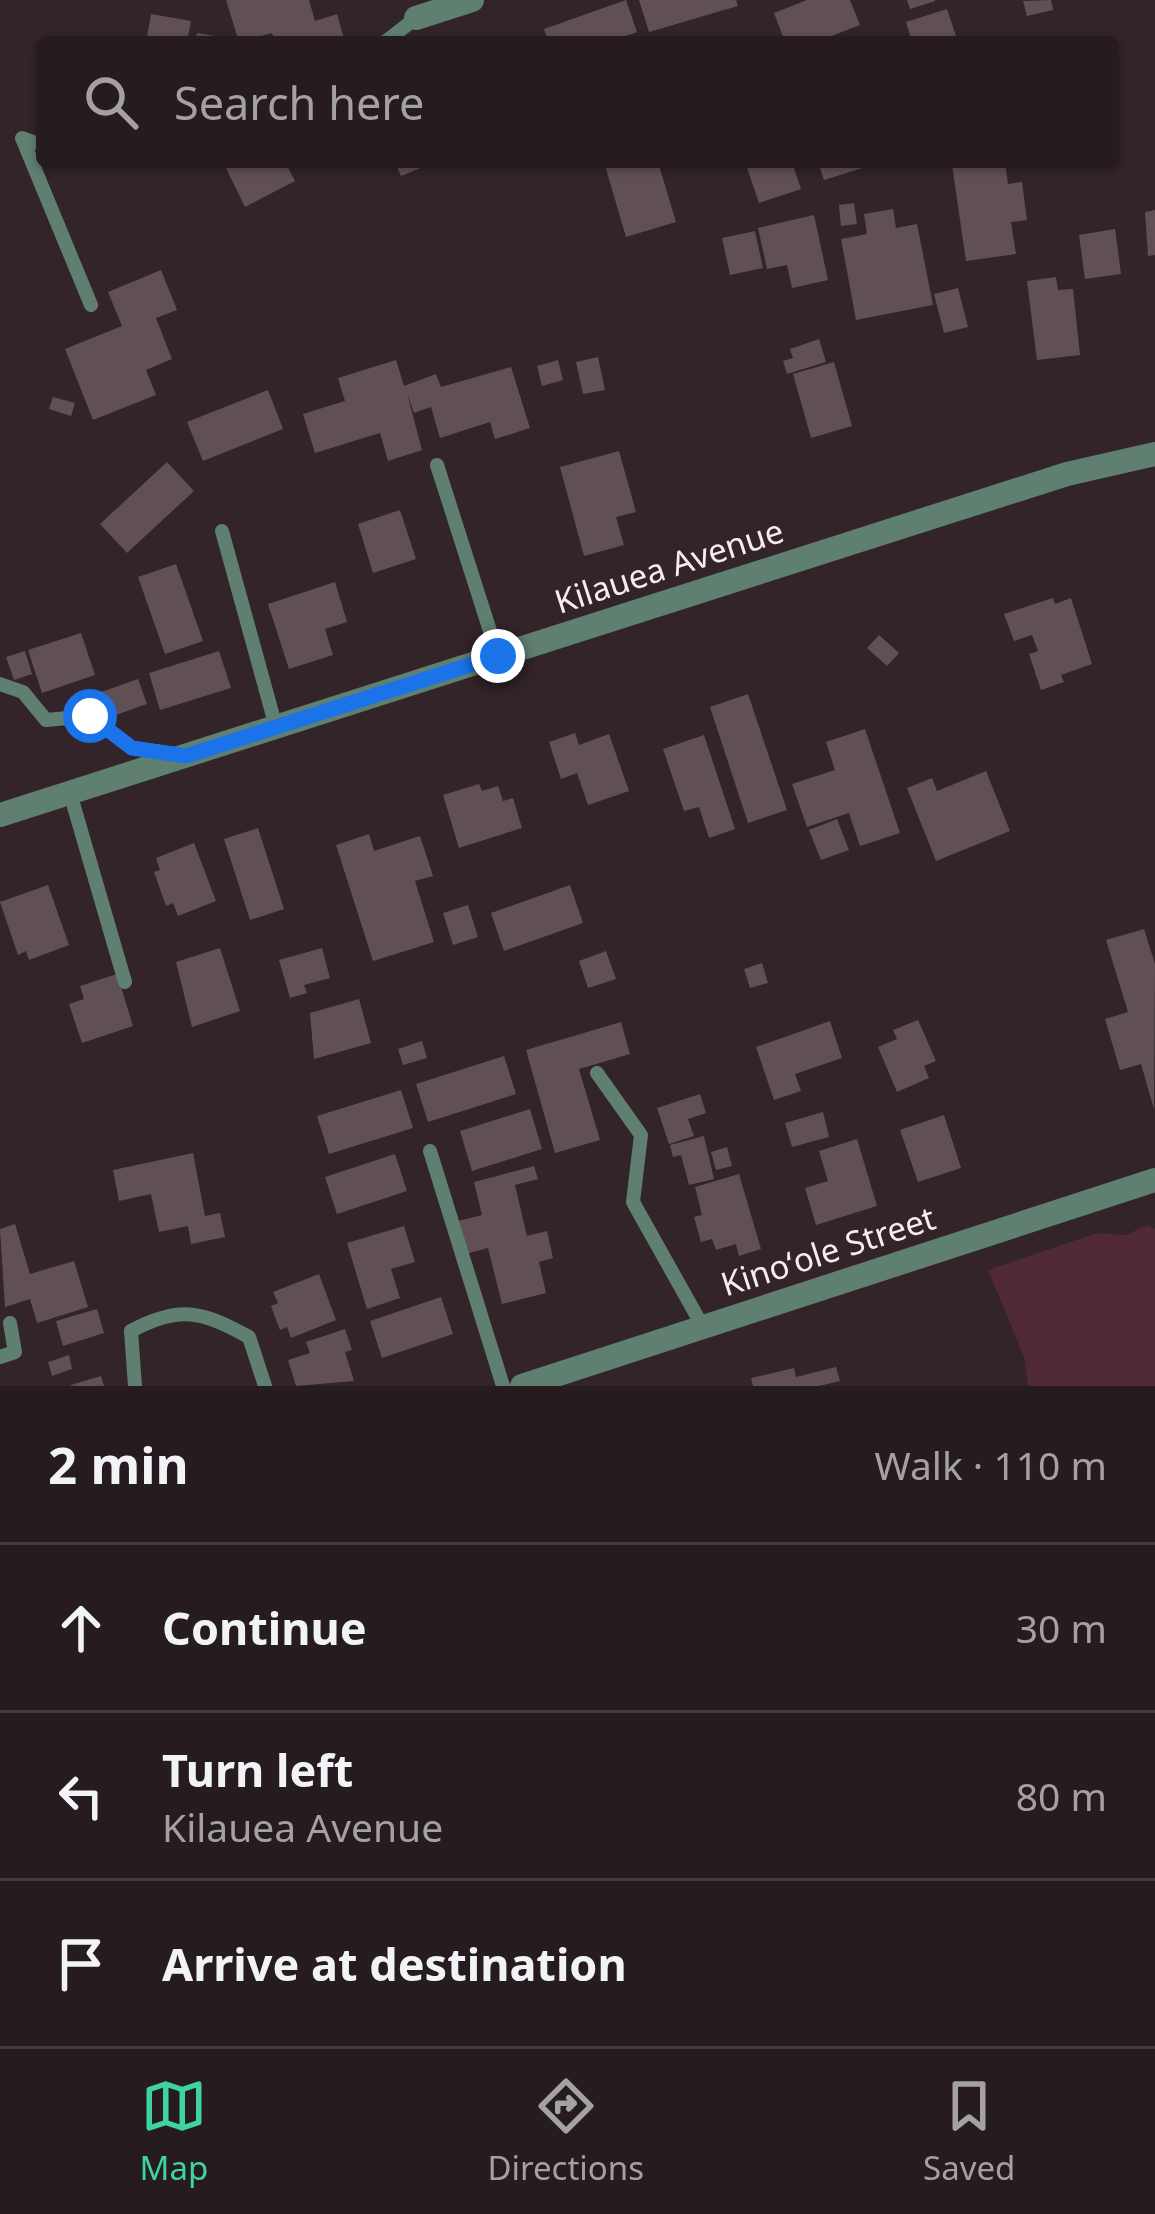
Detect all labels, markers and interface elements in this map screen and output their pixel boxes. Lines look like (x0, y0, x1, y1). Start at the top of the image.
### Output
search box (36, 36, 1119, 168)
icon: search (78, 69, 144, 135)
text: Search here (174, 72, 424, 133)
street label: Kilauea Avenue (549, 507, 789, 624)
route end (471, 629, 525, 683)
route start (63, 689, 117, 743)
street label: Kinoʻole Street (715, 1195, 941, 1306)
text: 2 min (48, 1429, 189, 1499)
text: Walk · 110 m (874, 1438, 1107, 1491)
icon: ahead (48, 1595, 114, 1661)
text: Continue (162, 1597, 367, 1658)
text: 30 m (1016, 1601, 1107, 1654)
text: Turn left (162, 1739, 353, 1800)
icon: left (48, 1763, 114, 1829)
text: 80 m (1016, 1769, 1107, 1822)
text: Kilauea Avenue (162, 1800, 443, 1853)
icon: arrive (48, 1931, 114, 1997)
text: Arrive at destination (162, 1933, 627, 1994)
tab: Map (140, 2073, 208, 2190)
tab: Directions (487, 2073, 644, 2190)
tab: Saved (923, 2073, 1015, 2190)

